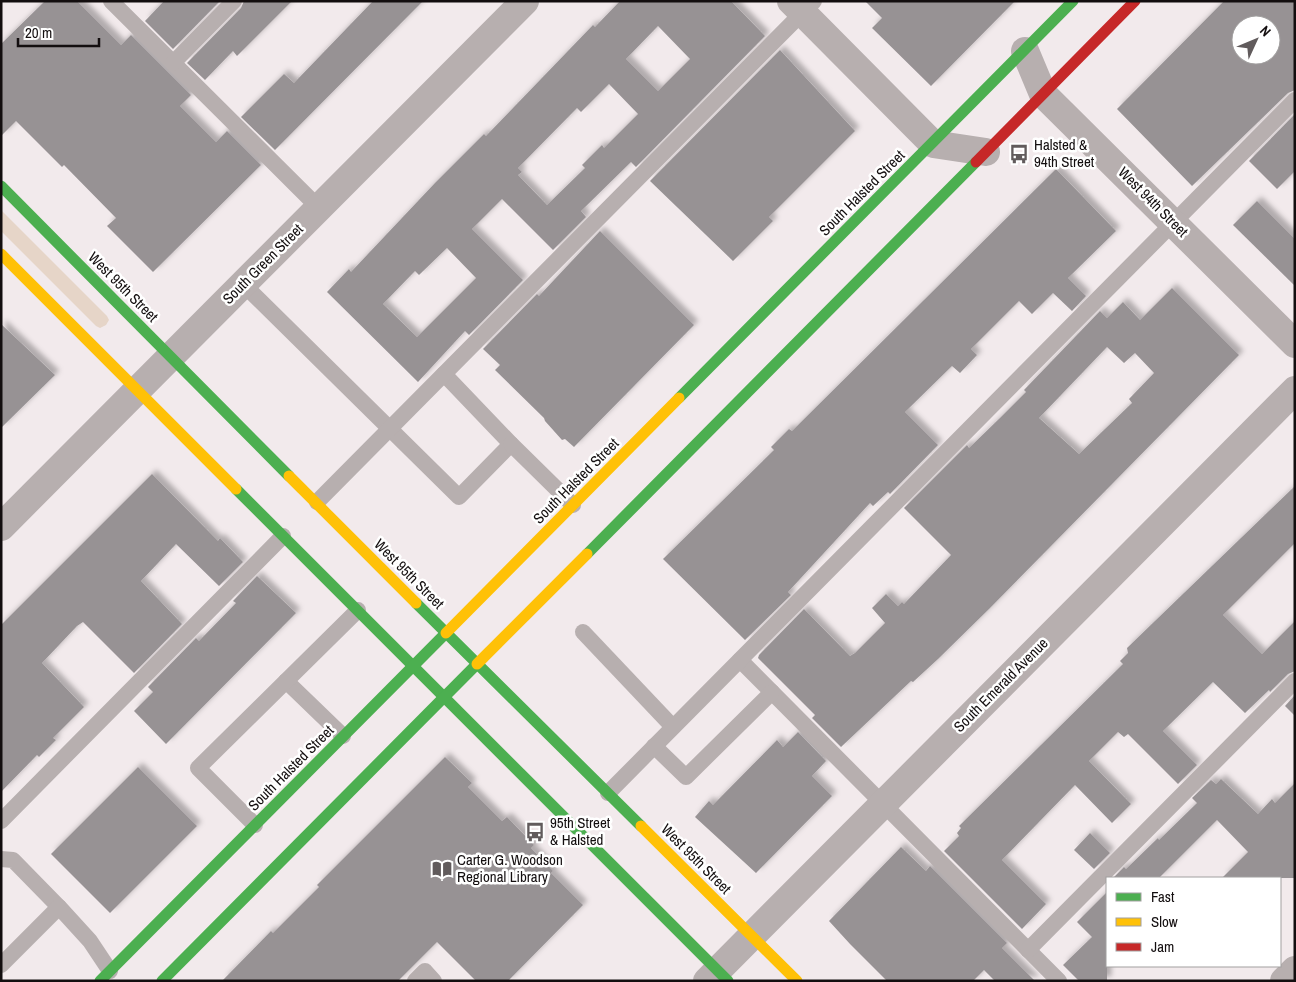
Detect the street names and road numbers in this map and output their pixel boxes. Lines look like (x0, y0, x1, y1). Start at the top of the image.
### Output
street label: South Halsted Street (814, 145, 910, 240)
street label: West 94th Street (1114, 162, 1194, 242)
street label: South Green Street (218, 218, 308, 309)
street label: West 95th Street (84, 247, 164, 327)
street label: South Halsted Street (528, 433, 624, 528)
street label: West 95th Street (370, 534, 450, 614)
street label: South Emerald Avenue (949, 633, 1053, 736)
street label: South Halsted Street (243, 720, 339, 815)
street label: West 95th Street (657, 819, 737, 899)

